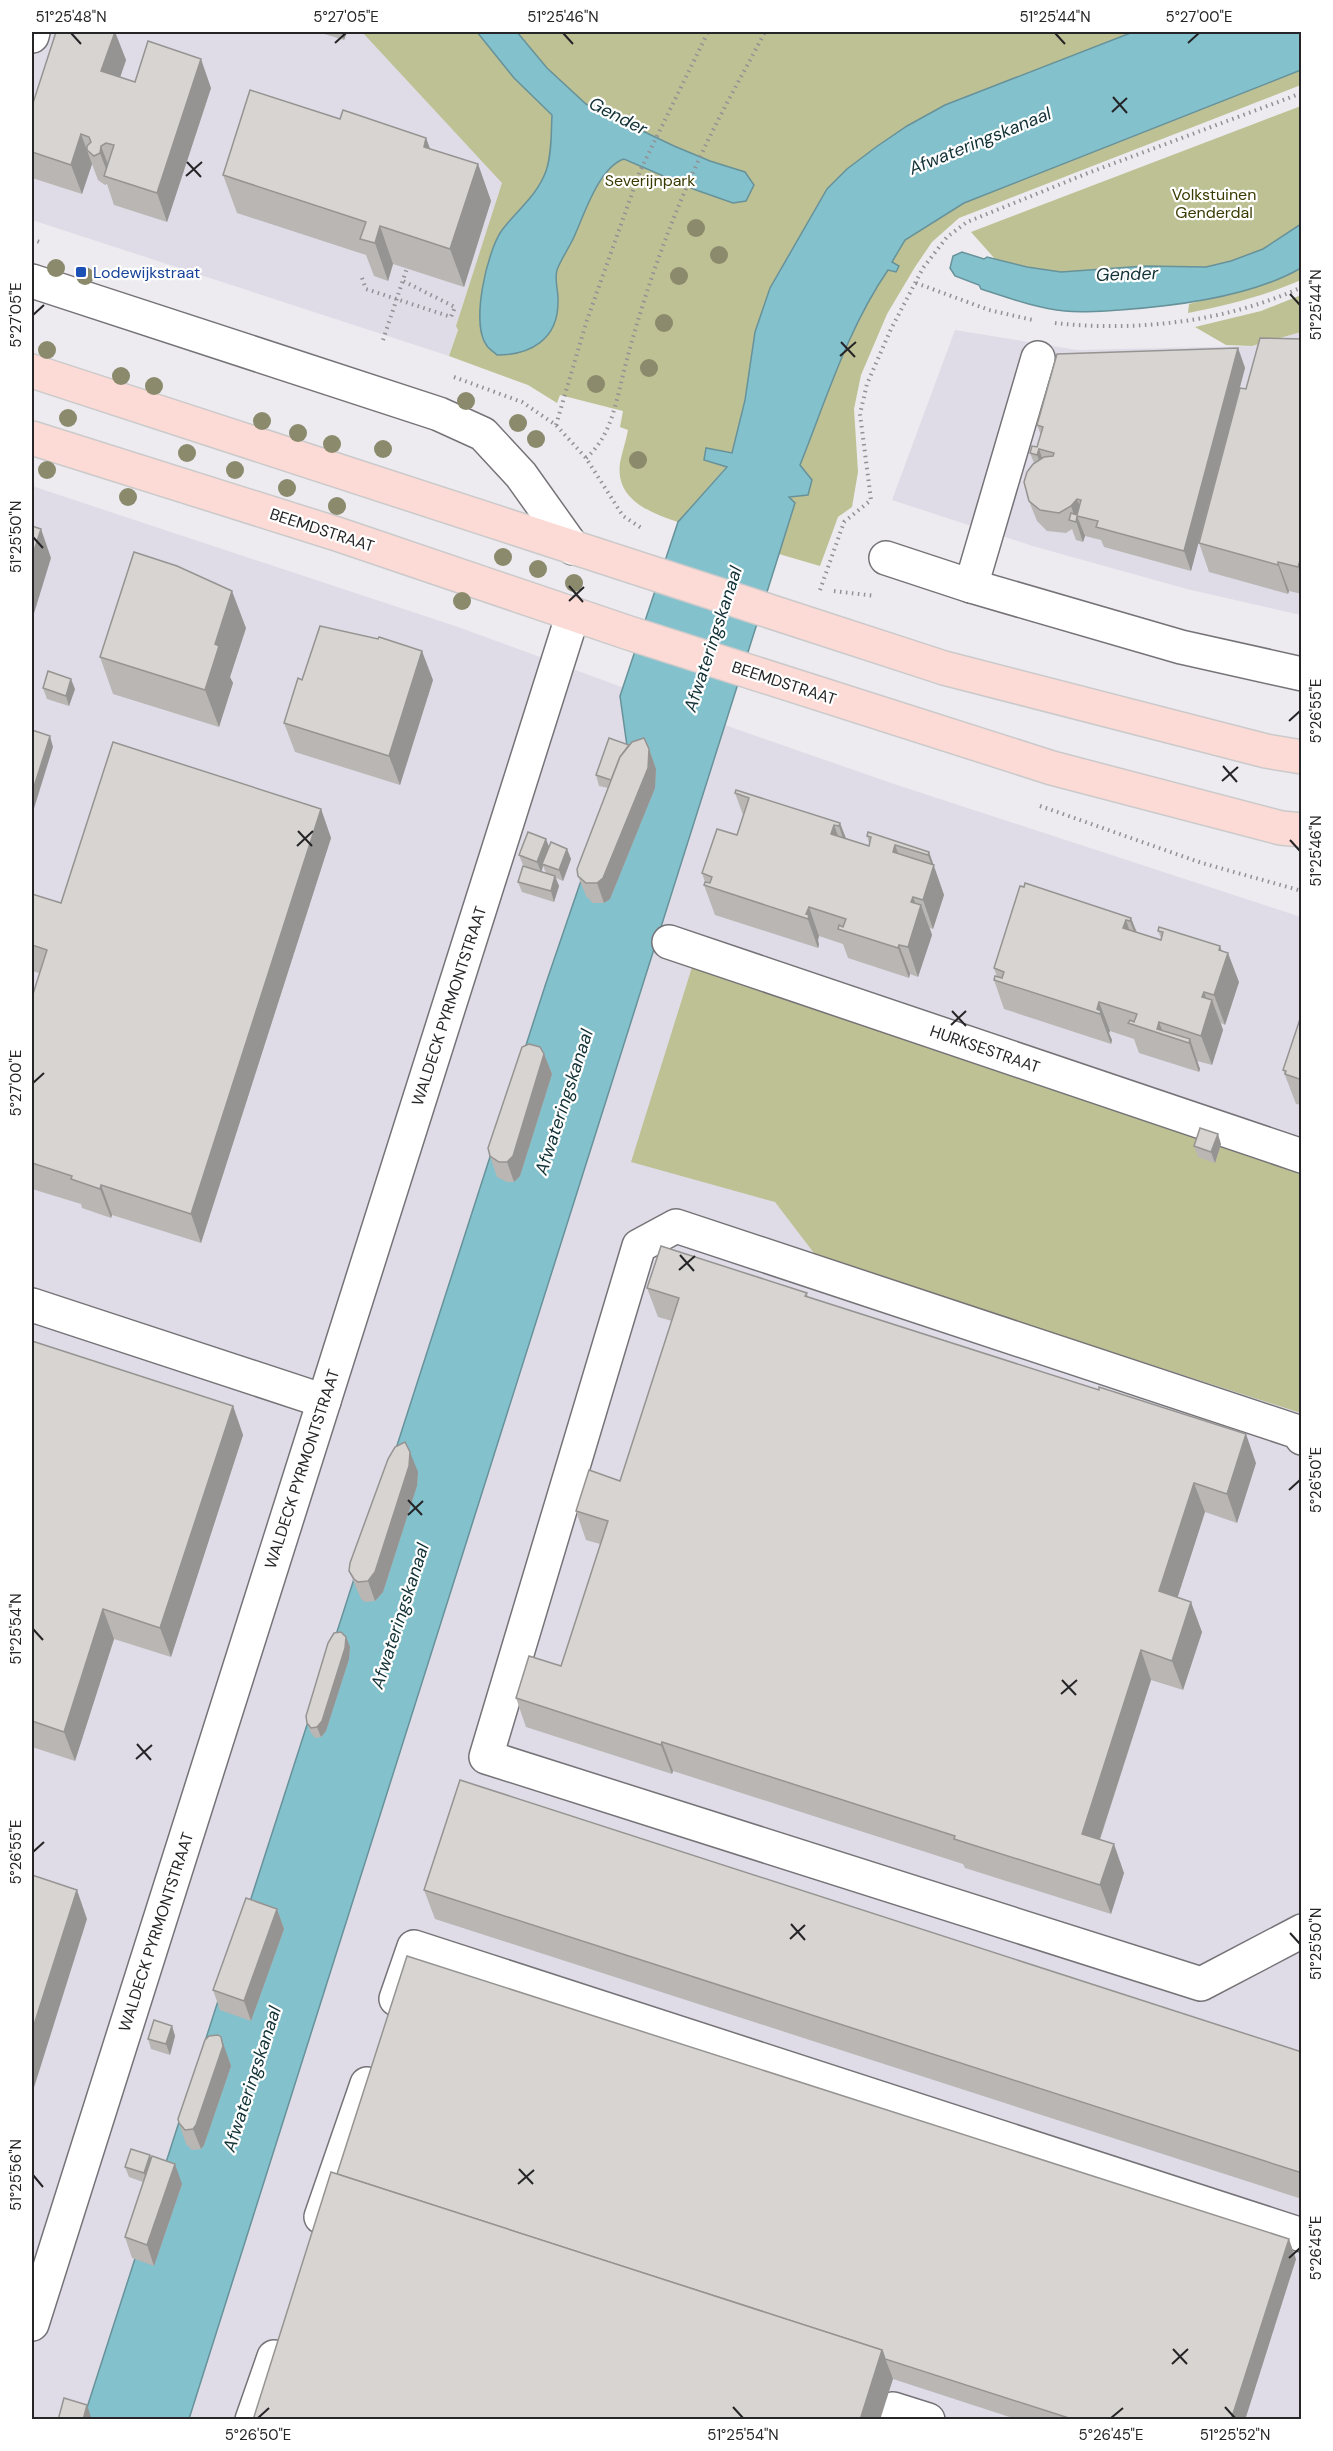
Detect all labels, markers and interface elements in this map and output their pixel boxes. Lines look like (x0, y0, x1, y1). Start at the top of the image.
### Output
text: 51°25'48"N (35, 7, 107, 27)
text: 5°27'05"E (313, 7, 379, 27)
text: 51°25'46"N (527, 7, 599, 27)
text: 51°25'44"N (1019, 7, 1091, 27)
text: 5°27'00"E (1166, 7, 1232, 27)
water label: Gender (585, 91, 652, 141)
water label: Afwateringskanaal (904, 101, 1056, 181)
park label: Severijnpark (605, 170, 695, 191)
park label: Volkstuinen Genderdal (1172, 184, 1256, 223)
water label: Gender (1095, 261, 1160, 287)
place label: Lodewijkstraat (93, 262, 200, 283)
marker: Lodewijkstraat (74, 265, 88, 279)
text: 51°25'44"N (1306, 269, 1326, 341)
text: 5°27'05"E (6, 282, 26, 348)
text: 51°25'50"N (6, 501, 26, 573)
street label: BEEMDSTRAAT (267, 503, 377, 557)
water label: Afwateringskanaal (678, 562, 748, 716)
street label: BEEMDSTRAAT (729, 656, 839, 710)
text: 5°26'55"E (1306, 678, 1326, 744)
text: 51°25'46"N (1306, 815, 1326, 887)
street label: WALDECK PYRMONTSTRAAT (407, 904, 491, 1108)
street label: HURKSESTRAAT (927, 1020, 1043, 1078)
water label: Afwateringskanaal (529, 1025, 599, 1179)
text: 5°27'00"E (6, 1050, 26, 1116)
street label: WALDECK PYRMONTSTRAAT (260, 1367, 344, 1571)
text: 5°26'50"E (1306, 1447, 1326, 1513)
water label: Afwateringskanaal (365, 1539, 435, 1693)
text: 51°25'54"N (6, 1593, 26, 1665)
text: 5°26'55"E (6, 1819, 26, 1885)
street label: WALDECK PYRMONTSTRAAT (114, 1830, 198, 2034)
text: 51°25'50"N (1306, 1908, 1326, 1980)
water label: Afwateringskanaal (217, 2002, 287, 2156)
text: 51°25'56"N (6, 2139, 26, 2211)
text: 5°26'45"E (1306, 2216, 1326, 2280)
text: 5°26'50"E (225, 2425, 291, 2445)
text: 51°25'54"N (707, 2425, 779, 2445)
text: 5°26'45"E (1079, 2425, 1143, 2445)
text: 51°25'52"N (1200, 2425, 1270, 2445)

